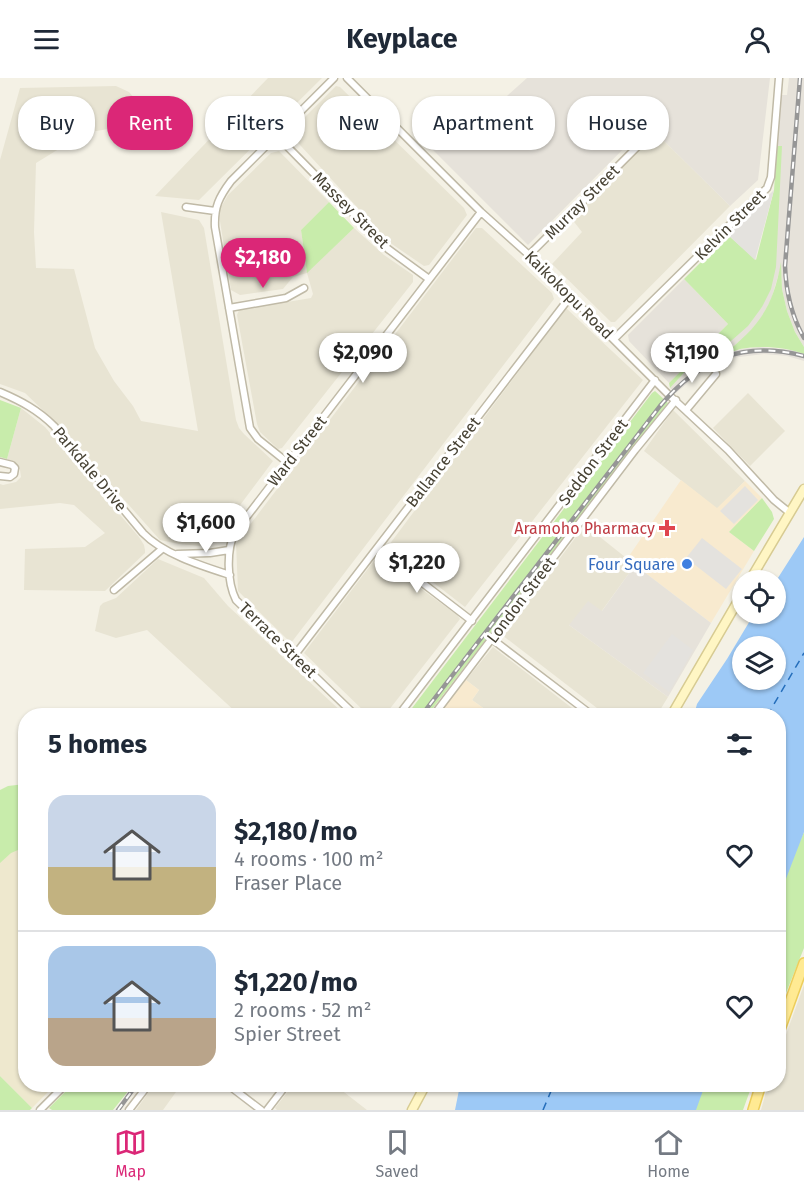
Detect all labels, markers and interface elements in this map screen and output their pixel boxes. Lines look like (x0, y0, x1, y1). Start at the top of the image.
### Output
icon: menu (30, 23, 63, 56)
text: Keyplace (346, 23, 458, 55)
icon: person (741, 23, 774, 56)
chip: Buy (18, 96, 95, 150)
chip: Rent (107, 96, 193, 150)
chip: Filters (205, 96, 305, 150)
chip: New (317, 96, 400, 150)
chip: Apartment (412, 96, 555, 150)
chip: House (567, 96, 669, 150)
street label: Murray Street (541, 161, 623, 243)
street label: Massey Street (309, 168, 393, 252)
street label: Kelvin Street (691, 186, 769, 264)
pin: $2,180 (214, 238, 312, 289)
text: $2,180 (235, 245, 291, 269)
street label: Kaikokopu Road (521, 247, 617, 343)
pin: $2,090 (314, 333, 412, 384)
pin: $1,190 (643, 333, 741, 384)
text: $2,090 (333, 340, 393, 364)
text: $1,190 (665, 340, 719, 364)
street label: Ward Street (264, 412, 331, 490)
street label: Ballance Street (402, 413, 484, 511)
street label: Seddon Street (554, 415, 632, 509)
street label: Parkdale Drive (49, 423, 131, 515)
pin: $1,600 (157, 503, 255, 554)
text: $1,600 (177, 510, 235, 534)
place label: Aramoho Pharmacy (514, 519, 655, 538)
marker: Aramoho Pharmacy (660, 521, 674, 535)
pin: $1,220 (368, 543, 466, 594)
text: $1,220 (389, 550, 445, 574)
street label: London Street (483, 553, 559, 647)
place label: Four Square (588, 555, 675, 574)
marker: Four Square (680, 557, 694, 571)
map controls (732, 570, 786, 690)
button: locate (732, 570, 786, 624)
street label: Terrace Street (235, 598, 321, 682)
button: layers (732, 636, 786, 690)
icon: filters (723, 728, 756, 761)
text: 5 homes (48, 729, 147, 760)
text: $2,180/mo (234, 816, 357, 847)
icon: home (96, 819, 168, 891)
icon: heart (723, 839, 756, 872)
text: 4 rooms · 100 m² (234, 847, 384, 871)
text: Fraser Place (234, 871, 342, 895)
text: $1,220/mo (234, 967, 358, 998)
icon: home (96, 970, 168, 1042)
icon: heart (723, 990, 756, 1023)
text: 2 rooms · 52 m² (234, 998, 372, 1022)
text: Spier Street (234, 1022, 341, 1046)
tab: Map (114, 1126, 147, 1181)
tab: Saved (376, 1126, 419, 1181)
tab: Home (647, 1126, 690, 1181)

